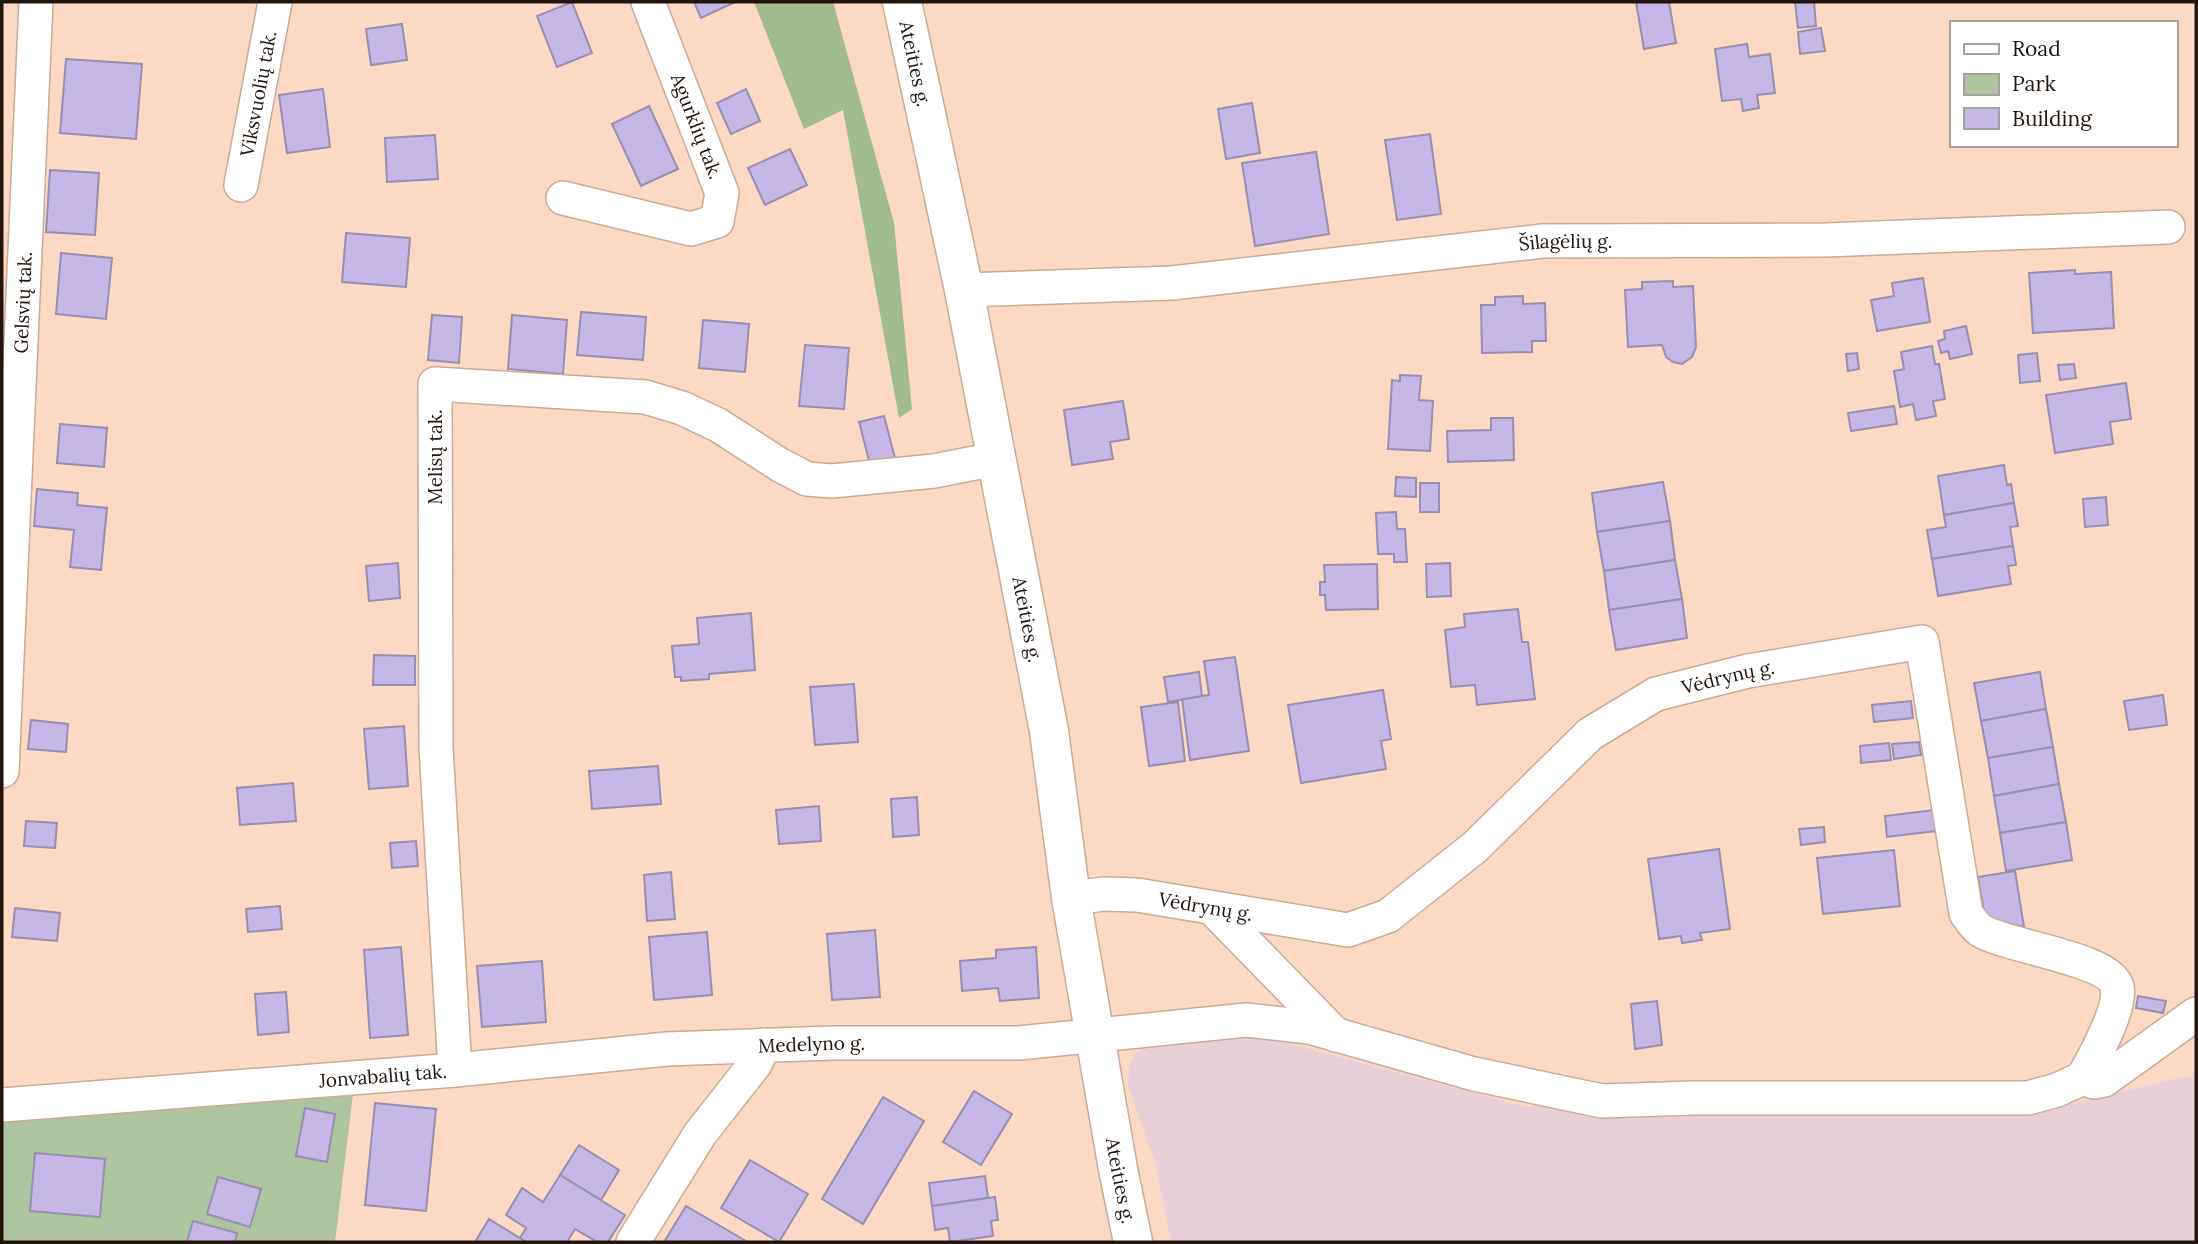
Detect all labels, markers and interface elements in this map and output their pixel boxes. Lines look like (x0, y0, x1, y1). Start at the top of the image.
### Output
street label: Ateities g. (894, 17, 936, 109)
legend (1950, 21, 2177, 147)
street label: Viksvuolių tak. (234, 29, 281, 159)
text: Road (2012, 35, 2061, 62)
street label: Agurklių tak. (666, 69, 728, 182)
text: Park (2012, 70, 2056, 97)
text: Building (2012, 105, 2092, 132)
street label: Šilagėlių g. (1517, 229, 1612, 256)
street label: Gelsvių tak. (8, 251, 37, 354)
street label: Melisų tak. (423, 409, 447, 505)
street label: Ateities g. (1007, 573, 1048, 664)
street label: Vėdrynų g. (1678, 655, 1776, 699)
street label: Vėdrynų g. (1156, 887, 1255, 926)
street label: Medelyno g. (758, 1031, 865, 1058)
street label: Jonvabalių tak. (317, 1059, 448, 1093)
street label: Ateities g. (1101, 1135, 1141, 1226)

